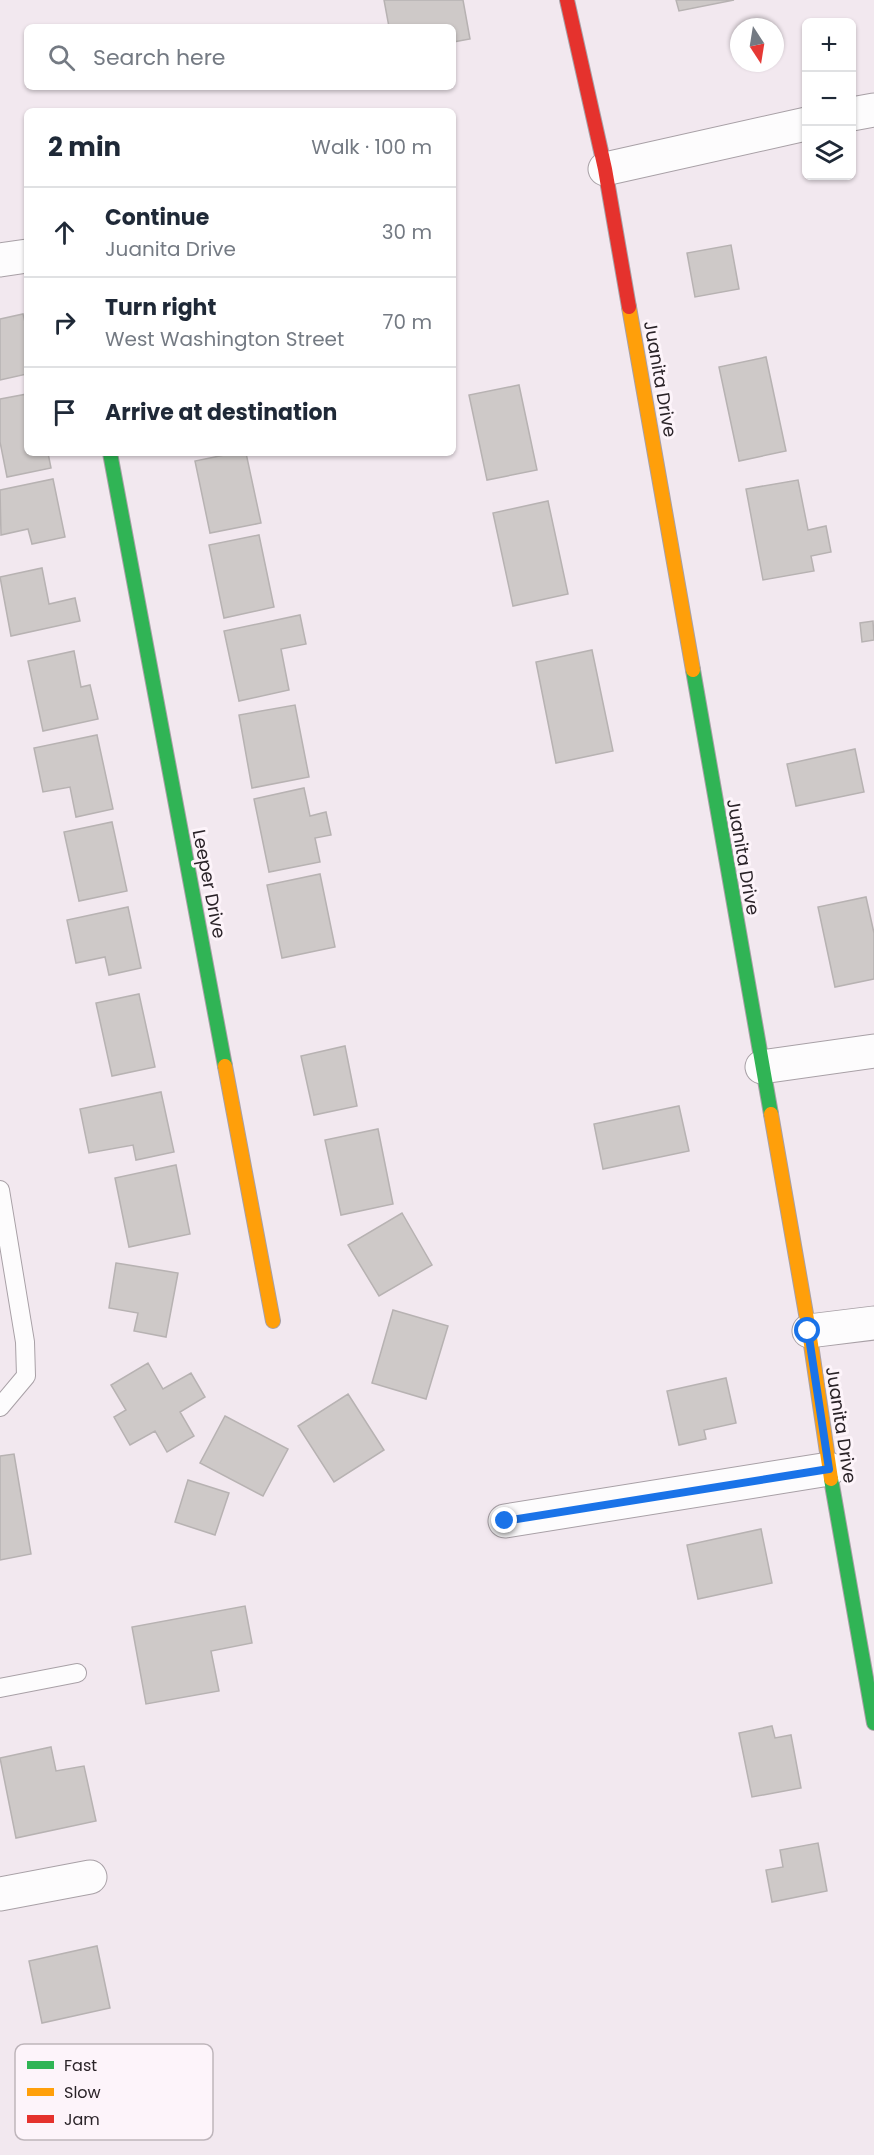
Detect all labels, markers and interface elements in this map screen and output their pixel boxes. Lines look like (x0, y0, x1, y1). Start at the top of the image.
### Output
north arrow (730, 18, 784, 72)
map controls (802, 18, 856, 180)
button: + (802, 18, 856, 72)
search box (24, 24, 456, 90)
icon: search (45, 41, 78, 74)
text: Search here (93, 42, 226, 73)
button: − (802, 72, 856, 126)
button: layers (802, 126, 856, 180)
text: 2 min (48, 129, 121, 165)
text: Walk · 100 m (311, 133, 432, 161)
text: Continue (105, 202, 209, 233)
icon: ahead (48, 216, 81, 249)
text: 30 m (382, 218, 432, 246)
text: Juanita Drive (105, 235, 236, 263)
text: Turn right (105, 292, 216, 323)
icon: right (48, 306, 81, 339)
text: 70 m (383, 308, 432, 336)
street label: Juanita Drive (638, 319, 683, 439)
text: West Washington Street (105, 325, 344, 353)
icon: arrive (48, 396, 81, 429)
text: Arrive at destination (105, 397, 337, 428)
street label: Juanita Drive (721, 797, 766, 917)
street label: Leeper Drive (187, 827, 232, 940)
route start (794, 1317, 820, 1343)
street label: Juanita Drive (820, 1365, 863, 1485)
route end (491, 1507, 517, 1533)
legend (15, 2044, 213, 2140)
text: Fast (64, 2054, 97, 2077)
text: Slow (64, 2081, 101, 2104)
text: Jam (64, 2108, 100, 2131)

